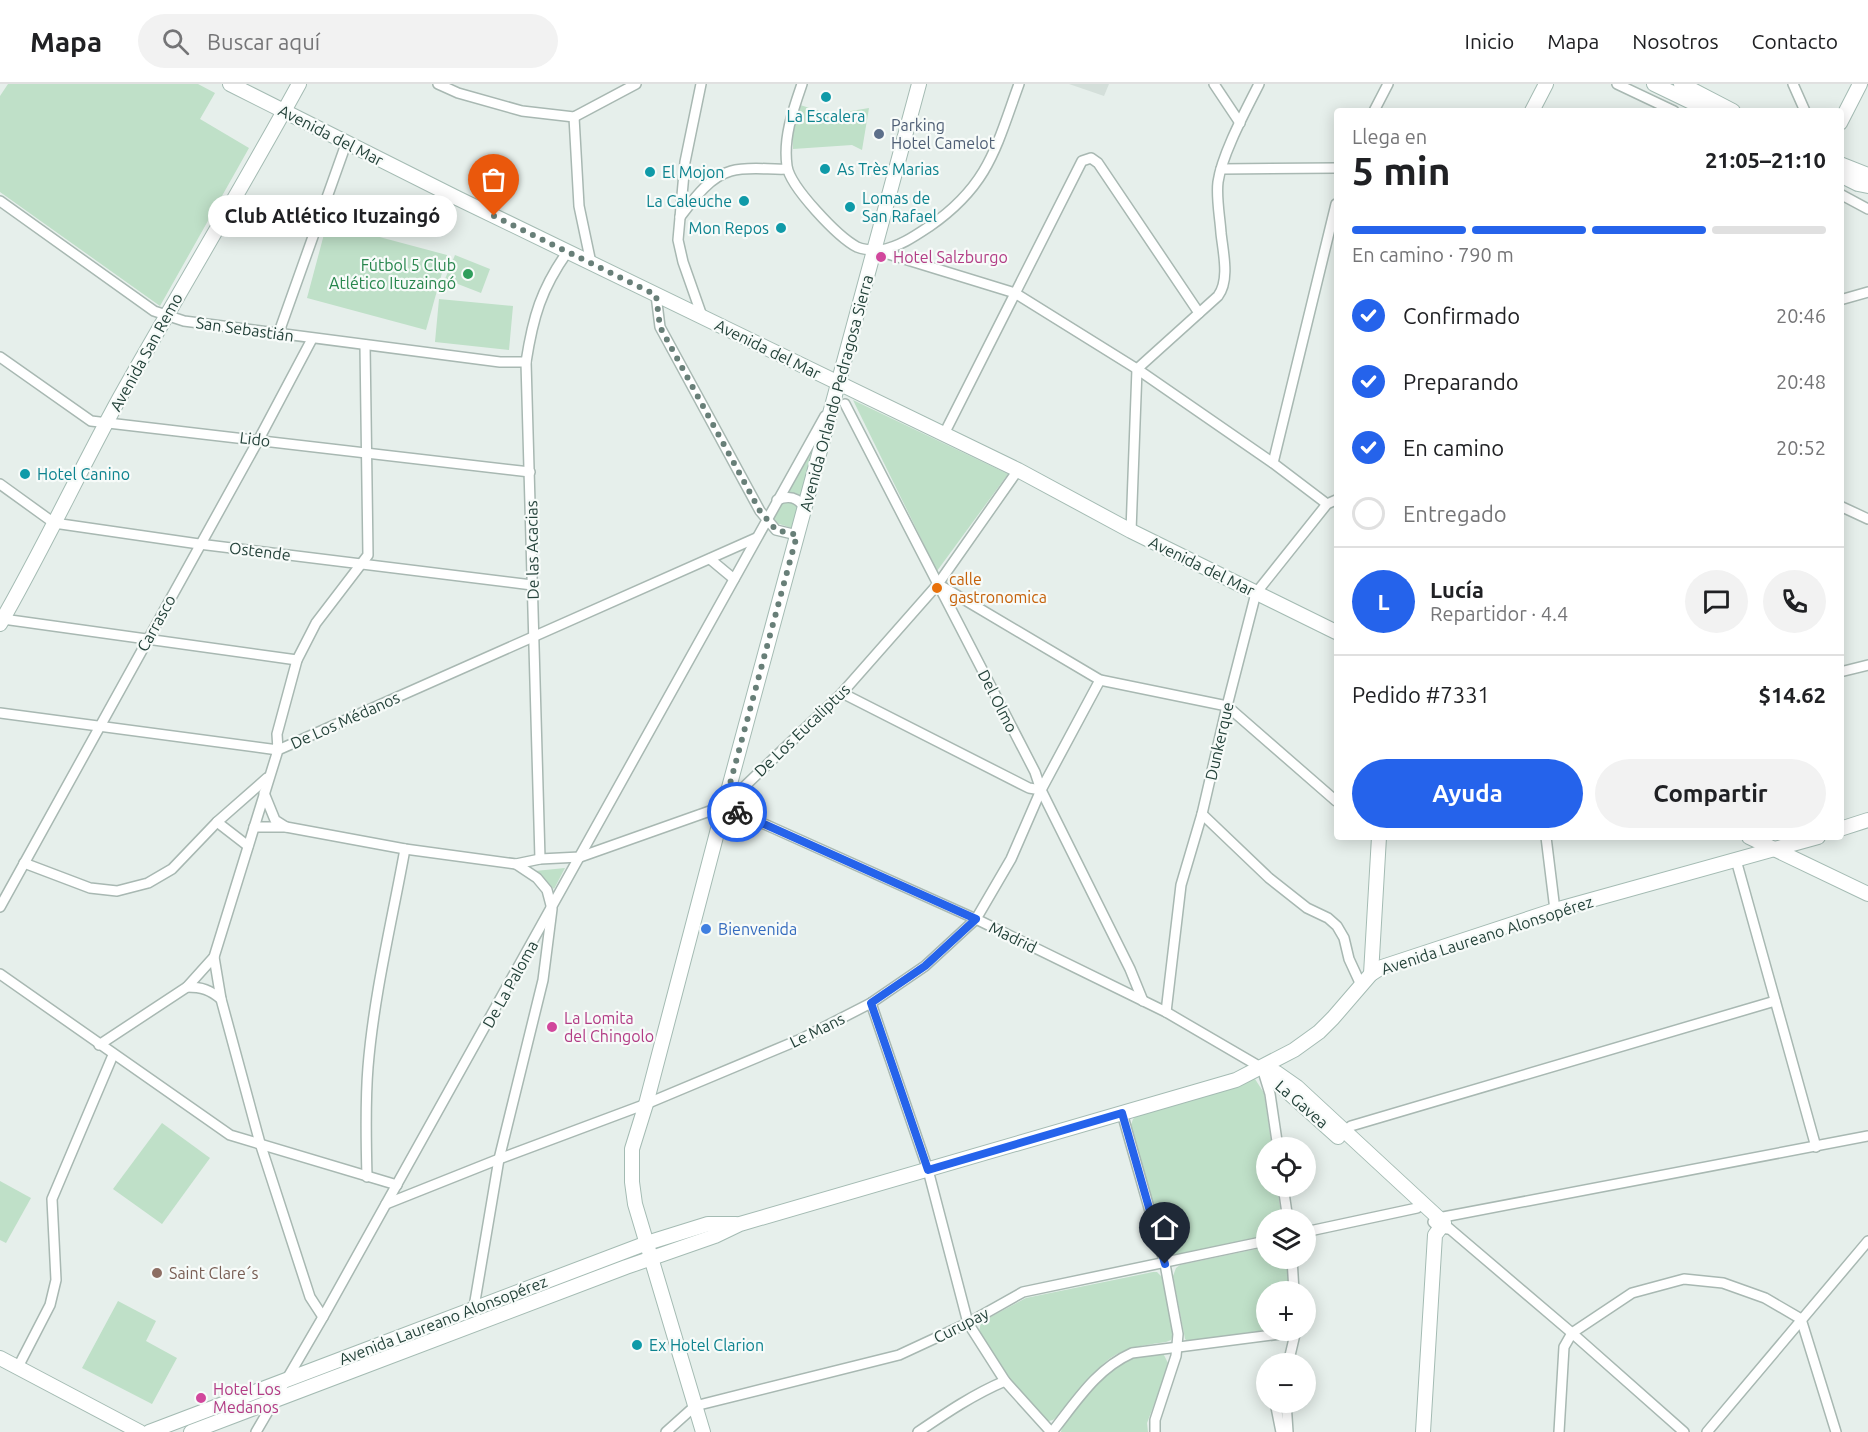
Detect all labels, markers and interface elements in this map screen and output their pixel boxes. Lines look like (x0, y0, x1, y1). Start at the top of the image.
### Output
search box (138, 14, 558, 68)
icon: search (159, 25, 192, 58)
text: Mapa (30, 26, 102, 57)
text: Buscar aquí (207, 29, 320, 54)
text: Inicio (1465, 29, 1514, 53)
text: Mapa (1547, 29, 1599, 53)
text: Nosotros (1632, 29, 1719, 53)
text: Contacto (1752, 29, 1838, 53)
marker: La Escalera (819, 90, 833, 104)
street label: Avenida del Mar (276, 101, 386, 169)
place label: La Escalera (787, 107, 865, 125)
place label: Parking Hotel Camelot (891, 116, 996, 152)
text: Llega en (1352, 125, 1427, 148)
marker: Parking Hotel Camelot (872, 127, 886, 141)
text: 21:05–21:10 (1705, 147, 1826, 172)
text: 5 min (1352, 149, 1451, 192)
pin (468, 154, 519, 216)
place label: As Très Marias (837, 160, 939, 178)
marker: As Très Marias (818, 162, 832, 176)
icon: bag (477, 163, 510, 196)
place label: El Mojon (662, 163, 724, 181)
marker: El Mojon (643, 165, 657, 179)
place label: Lomas de San Rafael (862, 189, 937, 225)
place label: La Caleuche (646, 192, 732, 210)
marker: La Caleuche (737, 194, 751, 208)
callout: Club Atlético Ituzaingó (209, 195, 458, 237)
marker: Lomas de San Rafael (843, 200, 857, 214)
text: Club Atlético Ituzaingó (225, 204, 440, 227)
place label: Mon Repos (689, 219, 769, 237)
marker: Mon Repos (774, 221, 788, 235)
text: En camino · 790 m (1352, 243, 1514, 266)
place label: Hotel Salzburgo (893, 248, 1008, 266)
marker: Hotel Salzburgo (874, 250, 888, 264)
place label: Fútbol 5 Club Atlético Ituzaingó (329, 256, 456, 292)
marker: Fútbol 5 Club Atlético Ituzaingó (461, 267, 475, 281)
street label: Avenida Orlando Pedragosa Sierra (796, 273, 876, 513)
street label: Avenida San Remo (106, 290, 186, 414)
icon: check (1352, 299, 1385, 332)
text: Confirmado (1403, 303, 1520, 328)
text: 20:46 (1776, 304, 1826, 327)
street label: San Sebastián (195, 313, 295, 345)
street label: Avenida del Mar (712, 316, 824, 382)
icon: check (1352, 365, 1385, 398)
text: Preparando (1403, 369, 1519, 394)
text: 20:48 (1776, 370, 1826, 393)
street label: Lido (239, 428, 271, 450)
icon: check (1352, 431, 1385, 464)
text: En camino (1403, 435, 1504, 460)
text: 20:52 (1776, 436, 1826, 459)
place label: Hotel Canino (37, 465, 130, 483)
marker: Hotel Canino (18, 467, 32, 481)
street label: De las Acacias (522, 500, 542, 600)
text: Entregado (1403, 501, 1507, 526)
street label: Avenida del Mar (1146, 533, 1258, 599)
street label: Ostende (228, 538, 292, 564)
place label: calle gastronomica (949, 570, 1047, 606)
button: chat (1685, 570, 1748, 633)
button: phone (1763, 570, 1826, 633)
text: Lucía (1430, 577, 1484, 602)
marker: calle gastronomica (930, 581, 944, 595)
text: L (1377, 589, 1390, 614)
street label: Carrasco (133, 591, 179, 655)
text: Repartidor · 4.4 (1430, 602, 1568, 625)
street label: Del Olmo (975, 667, 1021, 735)
street label: De Los Eucaliptus (751, 680, 853, 780)
text: Pedido #7331 (1352, 682, 1490, 707)
text: $14.62 (1759, 682, 1826, 707)
street label: De Los Médanos (288, 688, 402, 752)
street label: Dunkerque (1201, 700, 1237, 782)
button: Ayuda (1352, 759, 1583, 828)
button: Compartir (1595, 759, 1826, 828)
courier (707, 782, 767, 842)
icon: bike (721, 796, 754, 829)
street label: Avenida Laureano Alonsopérez (1379, 892, 1595, 978)
street label: Madrid (986, 918, 1040, 956)
place label: Bienvenida (718, 920, 797, 938)
marker: Bienvenida (699, 922, 713, 936)
street label: De La Paloma (479, 937, 541, 1031)
place label: La Lomita del Chingolo (564, 1009, 654, 1045)
street label: Le Mans (787, 1009, 847, 1051)
marker: La Lomita del Chingolo (545, 1020, 559, 1034)
street label: La Gavea (1272, 1076, 1332, 1132)
map controls (1256, 1137, 1316, 1413)
button: locate (1256, 1137, 1316, 1197)
pin (1139, 1202, 1190, 1264)
button: layers (1256, 1209, 1316, 1269)
icon: home (1148, 1211, 1181, 1244)
place label: Saint Clare´s (169, 1264, 259, 1282)
marker: Saint Clare´s (150, 1266, 164, 1280)
street label: Avenida Laureano Alonsopérez (336, 1272, 550, 1368)
button: + (1256, 1281, 1316, 1341)
street label: Curupay (931, 1303, 992, 1346)
place label: Ex Hotel Clarion (649, 1336, 764, 1354)
marker: Ex Hotel Clarion (630, 1338, 644, 1352)
button: − (1256, 1353, 1316, 1413)
place label: Hotel Los Medanos (213, 1380, 281, 1416)
marker: Hotel Los Medanos (194, 1391, 208, 1405)

